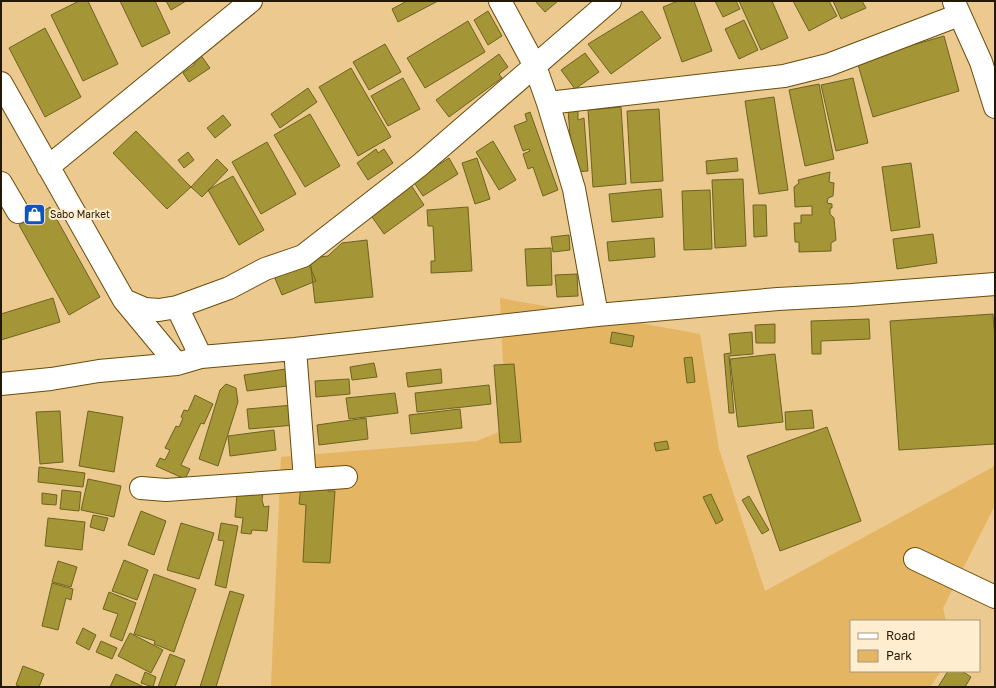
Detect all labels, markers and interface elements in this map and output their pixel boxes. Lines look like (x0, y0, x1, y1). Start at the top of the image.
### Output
shop icon: Sabo Market (21, 201, 47, 227)
place label: Sabo Market (50, 208, 110, 220)
legend (850, 620, 980, 672)
text: Road (886, 628, 915, 643)
text: Park (886, 648, 912, 663)

